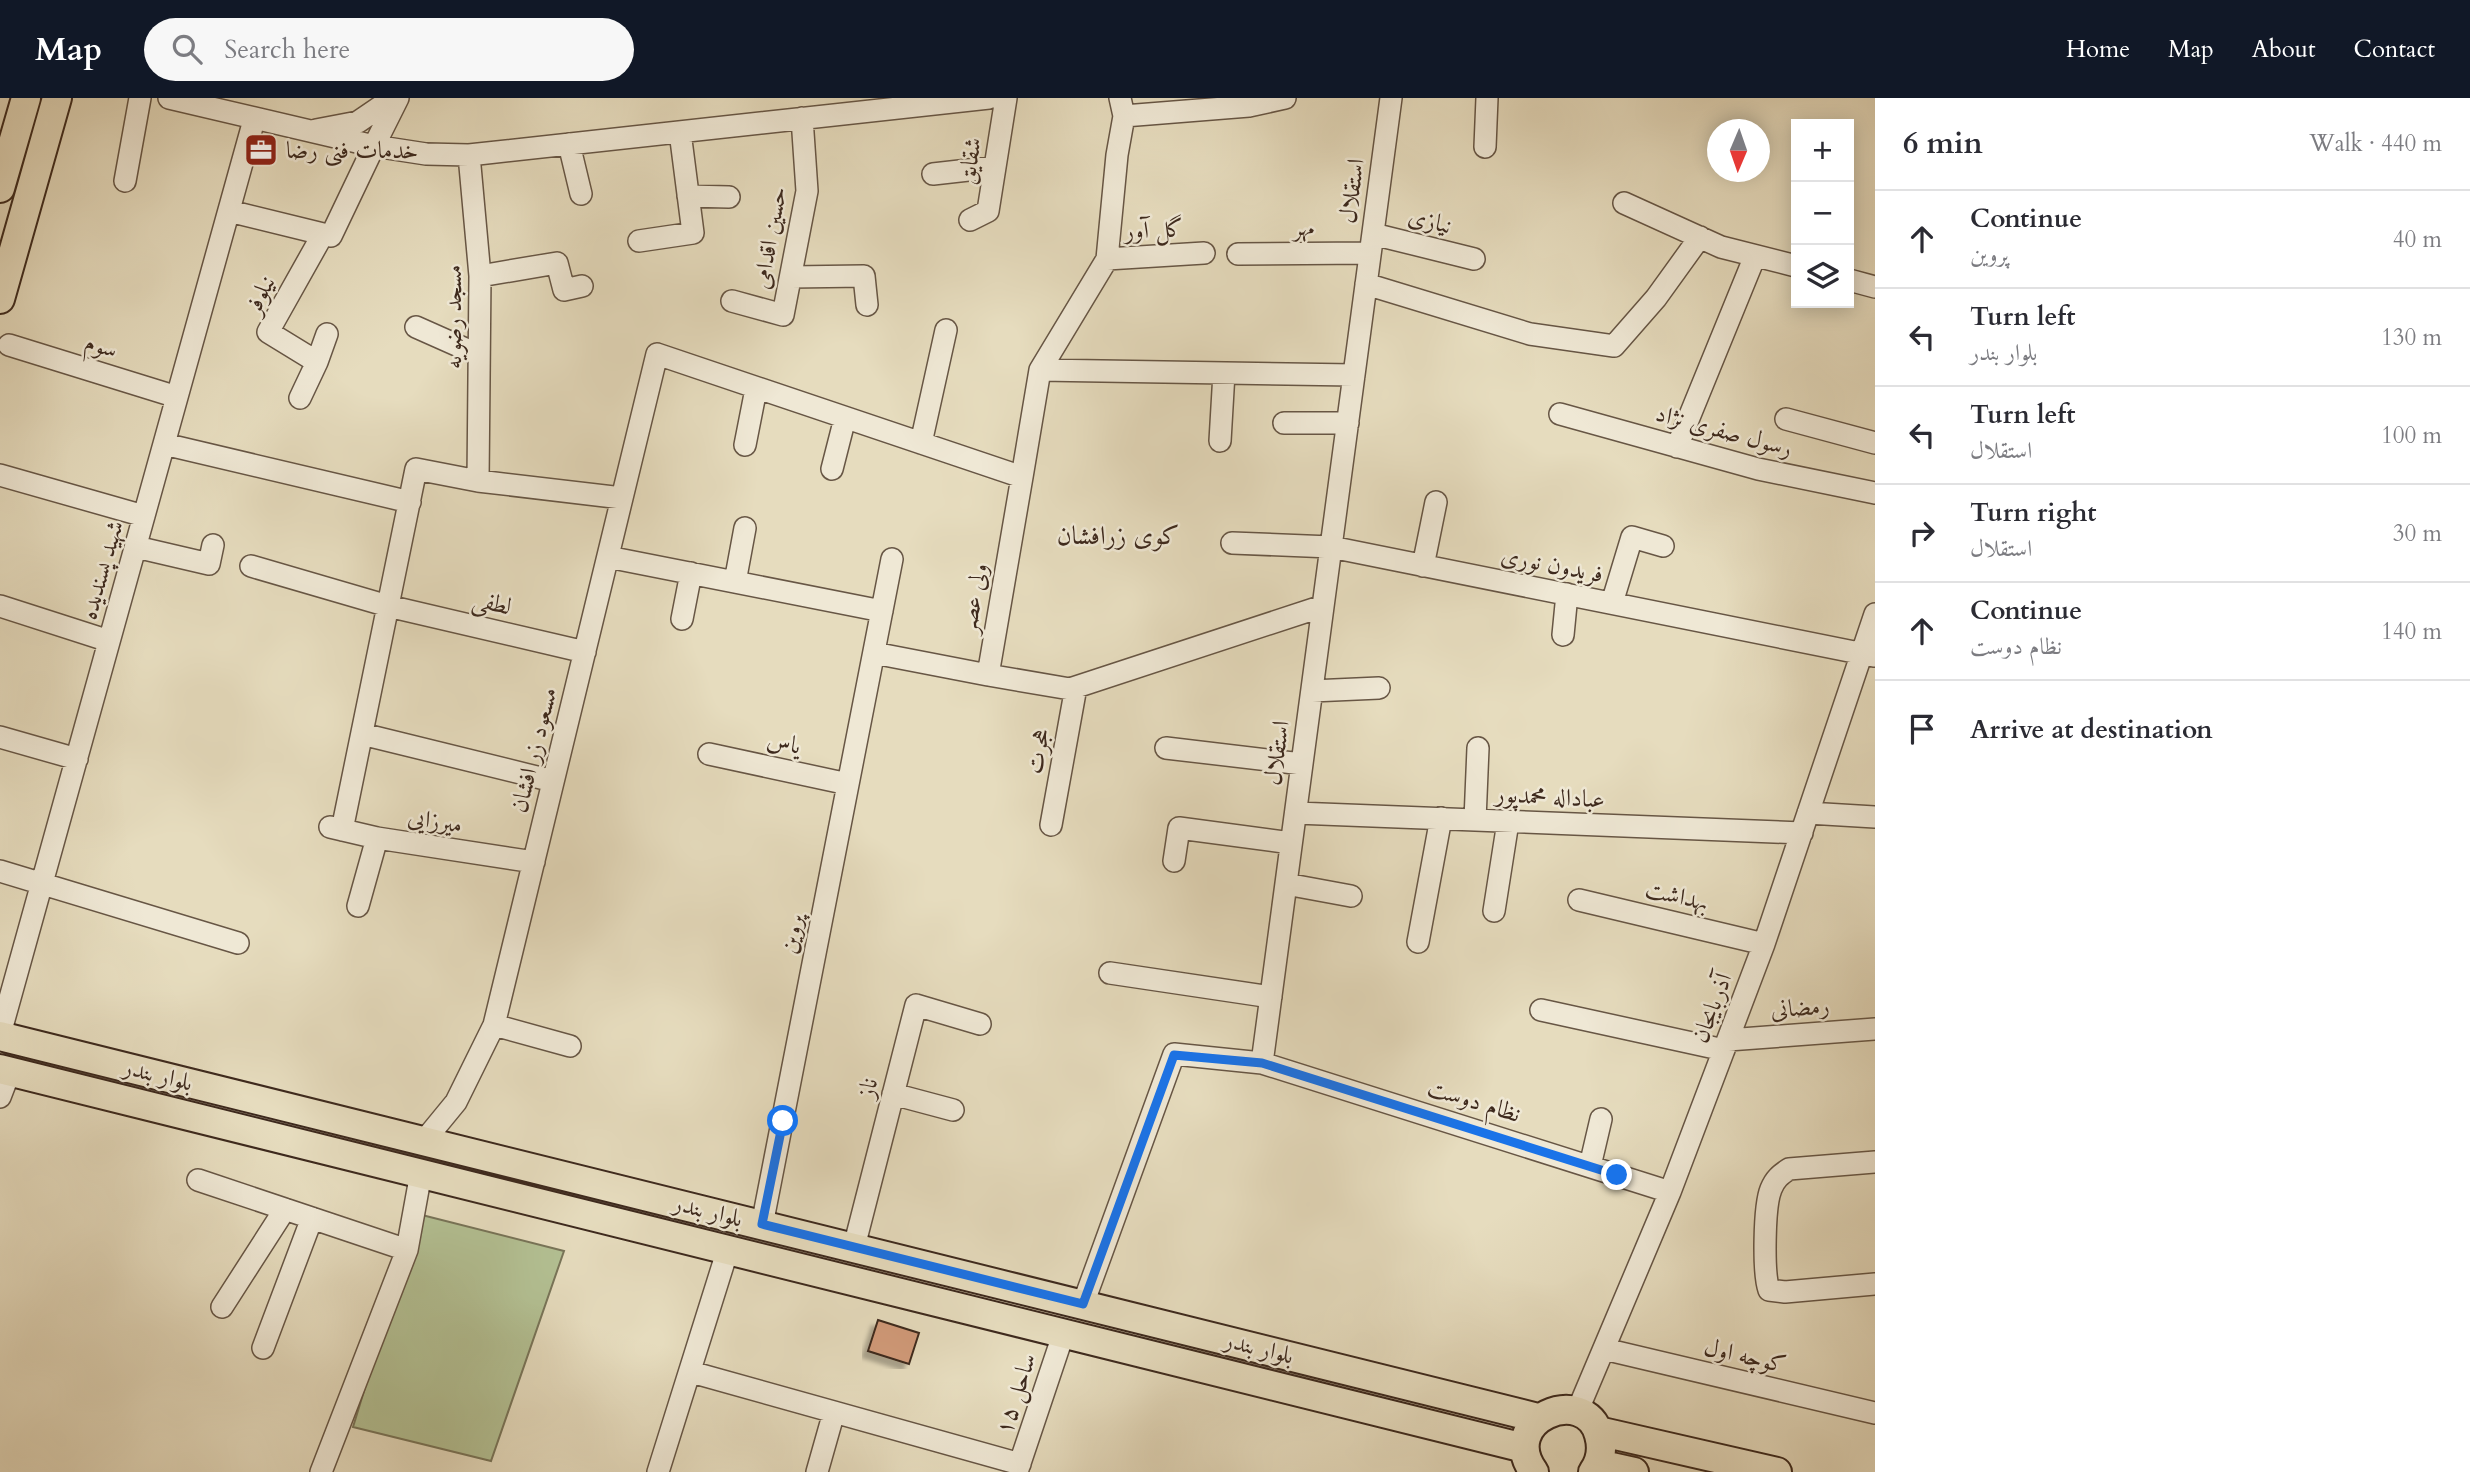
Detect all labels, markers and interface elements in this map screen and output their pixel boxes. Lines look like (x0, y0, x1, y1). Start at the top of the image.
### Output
search box (144, 18, 634, 81)
text: Map (35, 27, 102, 72)
icon: search (168, 30, 206, 68)
text: Search here (224, 32, 350, 67)
text: Home (2066, 33, 2130, 66)
text: Map (2168, 33, 2214, 66)
text: About (2252, 33, 2316, 66)
text: Contact (2354, 33, 2435, 66)
north arrow (1707, 119, 1770, 182)
map controls (1791, 119, 1854, 308)
button: + (1791, 119, 1854, 182)
text: 6 min (1903, 123, 1983, 164)
text: Walk · 440 m (2309, 128, 2442, 159)
office icon: خدمات فنی رضا (242, 131, 280, 169)
place label: خدمات فنی رضا (286, 134, 418, 167)
street label: شقایق (950, 135, 990, 187)
street label: استقلال (1331, 157, 1373, 225)
button: − (1791, 182, 1854, 245)
street label: حسین اقدامی (745, 184, 795, 292)
street label: نیازی (1405, 200, 1455, 242)
text: Continue (1970, 201, 2082, 236)
street label: مهر (1291, 211, 1314, 244)
street label: گل آور (1121, 212, 1185, 248)
icon: ahead (1903, 220, 1941, 258)
text: 40 m (2393, 224, 2442, 255)
text: پروین (1970, 239, 2008, 270)
button: layers (1791, 245, 1854, 308)
street label: مسجد رضویه (437, 265, 470, 369)
street label: نیلوفر (235, 270, 284, 323)
text: Turn left (1970, 299, 2075, 334)
icon: left (1903, 318, 1941, 356)
text: 130 m (2381, 322, 2442, 353)
street label: سوم (79, 325, 121, 370)
text: بلوار بندر (1970, 337, 2037, 368)
street label: رسول صفری نژاد (1652, 397, 1796, 465)
text: Turn left (1970, 397, 2075, 432)
icon: left (1903, 416, 1941, 454)
text: 100 m (2381, 420, 2442, 451)
text: استقلال (1970, 435, 2032, 466)
text: Turn right (1970, 495, 2097, 530)
icon: right (1903, 514, 1941, 552)
street label: شهید پسندیده (72, 517, 132, 623)
district label: کوی زرافشان (1057, 518, 1179, 553)
text: 30 m (2393, 518, 2442, 549)
text: استقلال (1970, 533, 2032, 564)
street label: فریدون نوری (1498, 539, 1606, 591)
street label: ولی عصر (951, 561, 996, 638)
street label: لطفی (469, 583, 515, 623)
text: Continue (1970, 593, 2082, 628)
icon: ahead (1903, 612, 1941, 650)
text: 140 m (2381, 616, 2442, 647)
text: نظام دوست (1970, 631, 2062, 662)
street label: مسعود زر افشان (503, 684, 565, 816)
icon: arrive (1903, 710, 1941, 748)
text: Arrive at destination (1970, 712, 2213, 747)
street label: استقلال (1256, 719, 1298, 787)
street label: یاس (764, 723, 805, 763)
street label: هجرت (1018, 725, 1058, 777)
street label: عباداله محمدپور (1492, 778, 1606, 816)
street label: میرزایی (405, 800, 465, 842)
street label: بهداشت (1642, 873, 1712, 919)
street label: پروین (772, 909, 813, 957)
street label: آذربایجان (1684, 966, 1741, 1048)
street label: رمضانی (1769, 989, 1831, 1027)
street label: بلوار بندر (118, 1050, 196, 1100)
street label: نظام دوست (1422, 1071, 1525, 1135)
street label: ناز (849, 1074, 886, 1103)
route start (767, 1105, 798, 1136)
route end (1601, 1159, 1632, 1190)
street label: بلوار بندر (668, 1186, 746, 1236)
street label: بلوار بندر (1219, 1323, 1297, 1373)
street label: کوچه اول (1701, 1331, 1789, 1381)
street label: ساحل ۱۵ (987, 1349, 1045, 1439)

